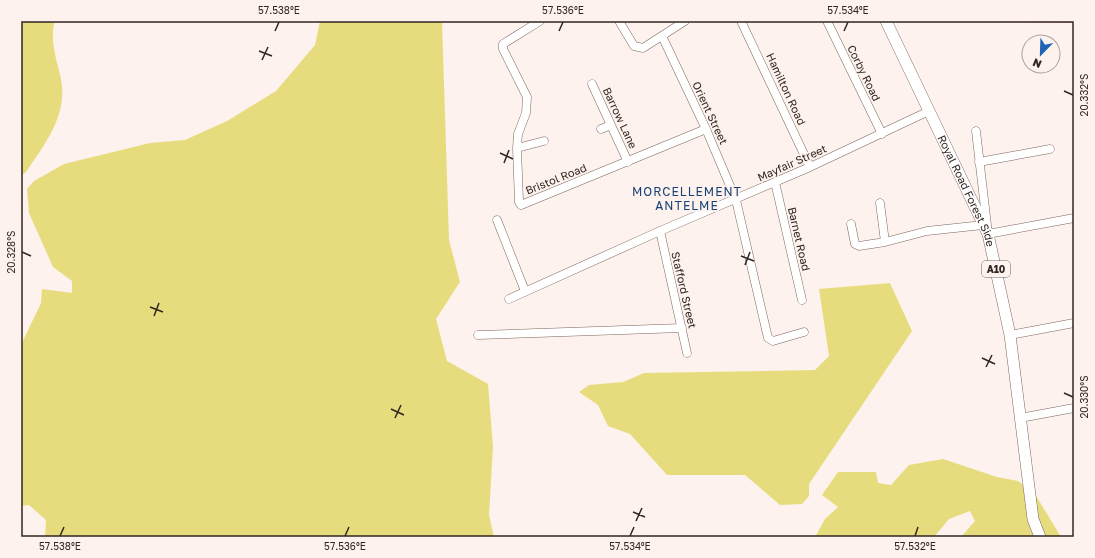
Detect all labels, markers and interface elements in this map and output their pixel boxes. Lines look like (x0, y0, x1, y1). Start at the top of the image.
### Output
text: 57.538°E (258, 4, 300, 16)
text: 57.536°E (542, 4, 584, 16)
text: 57.534°E (827, 4, 869, 16)
north arrow (1021, 34, 1061, 74)
street label: Corby Road (845, 43, 884, 103)
street label: Hamilton Road (764, 51, 809, 127)
text: N (1031, 56, 1043, 71)
text: 20.332°S (1078, 74, 1090, 116)
street label: Orient Street (690, 79, 731, 146)
street label: Barrow Lane (601, 85, 640, 150)
street label: Royal Road Forest Side (936, 133, 998, 248)
street label: Mayfair Street (755, 141, 828, 184)
street label: Bristol Road (523, 160, 588, 197)
district label: MORCELLEMENT ANTELME (632, 184, 742, 213)
street label: Barnet Road (786, 206, 813, 272)
text: 20.328°S (5, 230, 17, 274)
street label: Stafford Street (669, 250, 700, 330)
road number: A10 (982, 261, 1010, 277)
text: 20.330°S (1078, 375, 1090, 419)
text: 57.538°E (39, 540, 81, 552)
text: 57.536°E (324, 540, 366, 552)
text: 57.534°E (609, 540, 651, 552)
text: 57.532°E (894, 540, 936, 552)

